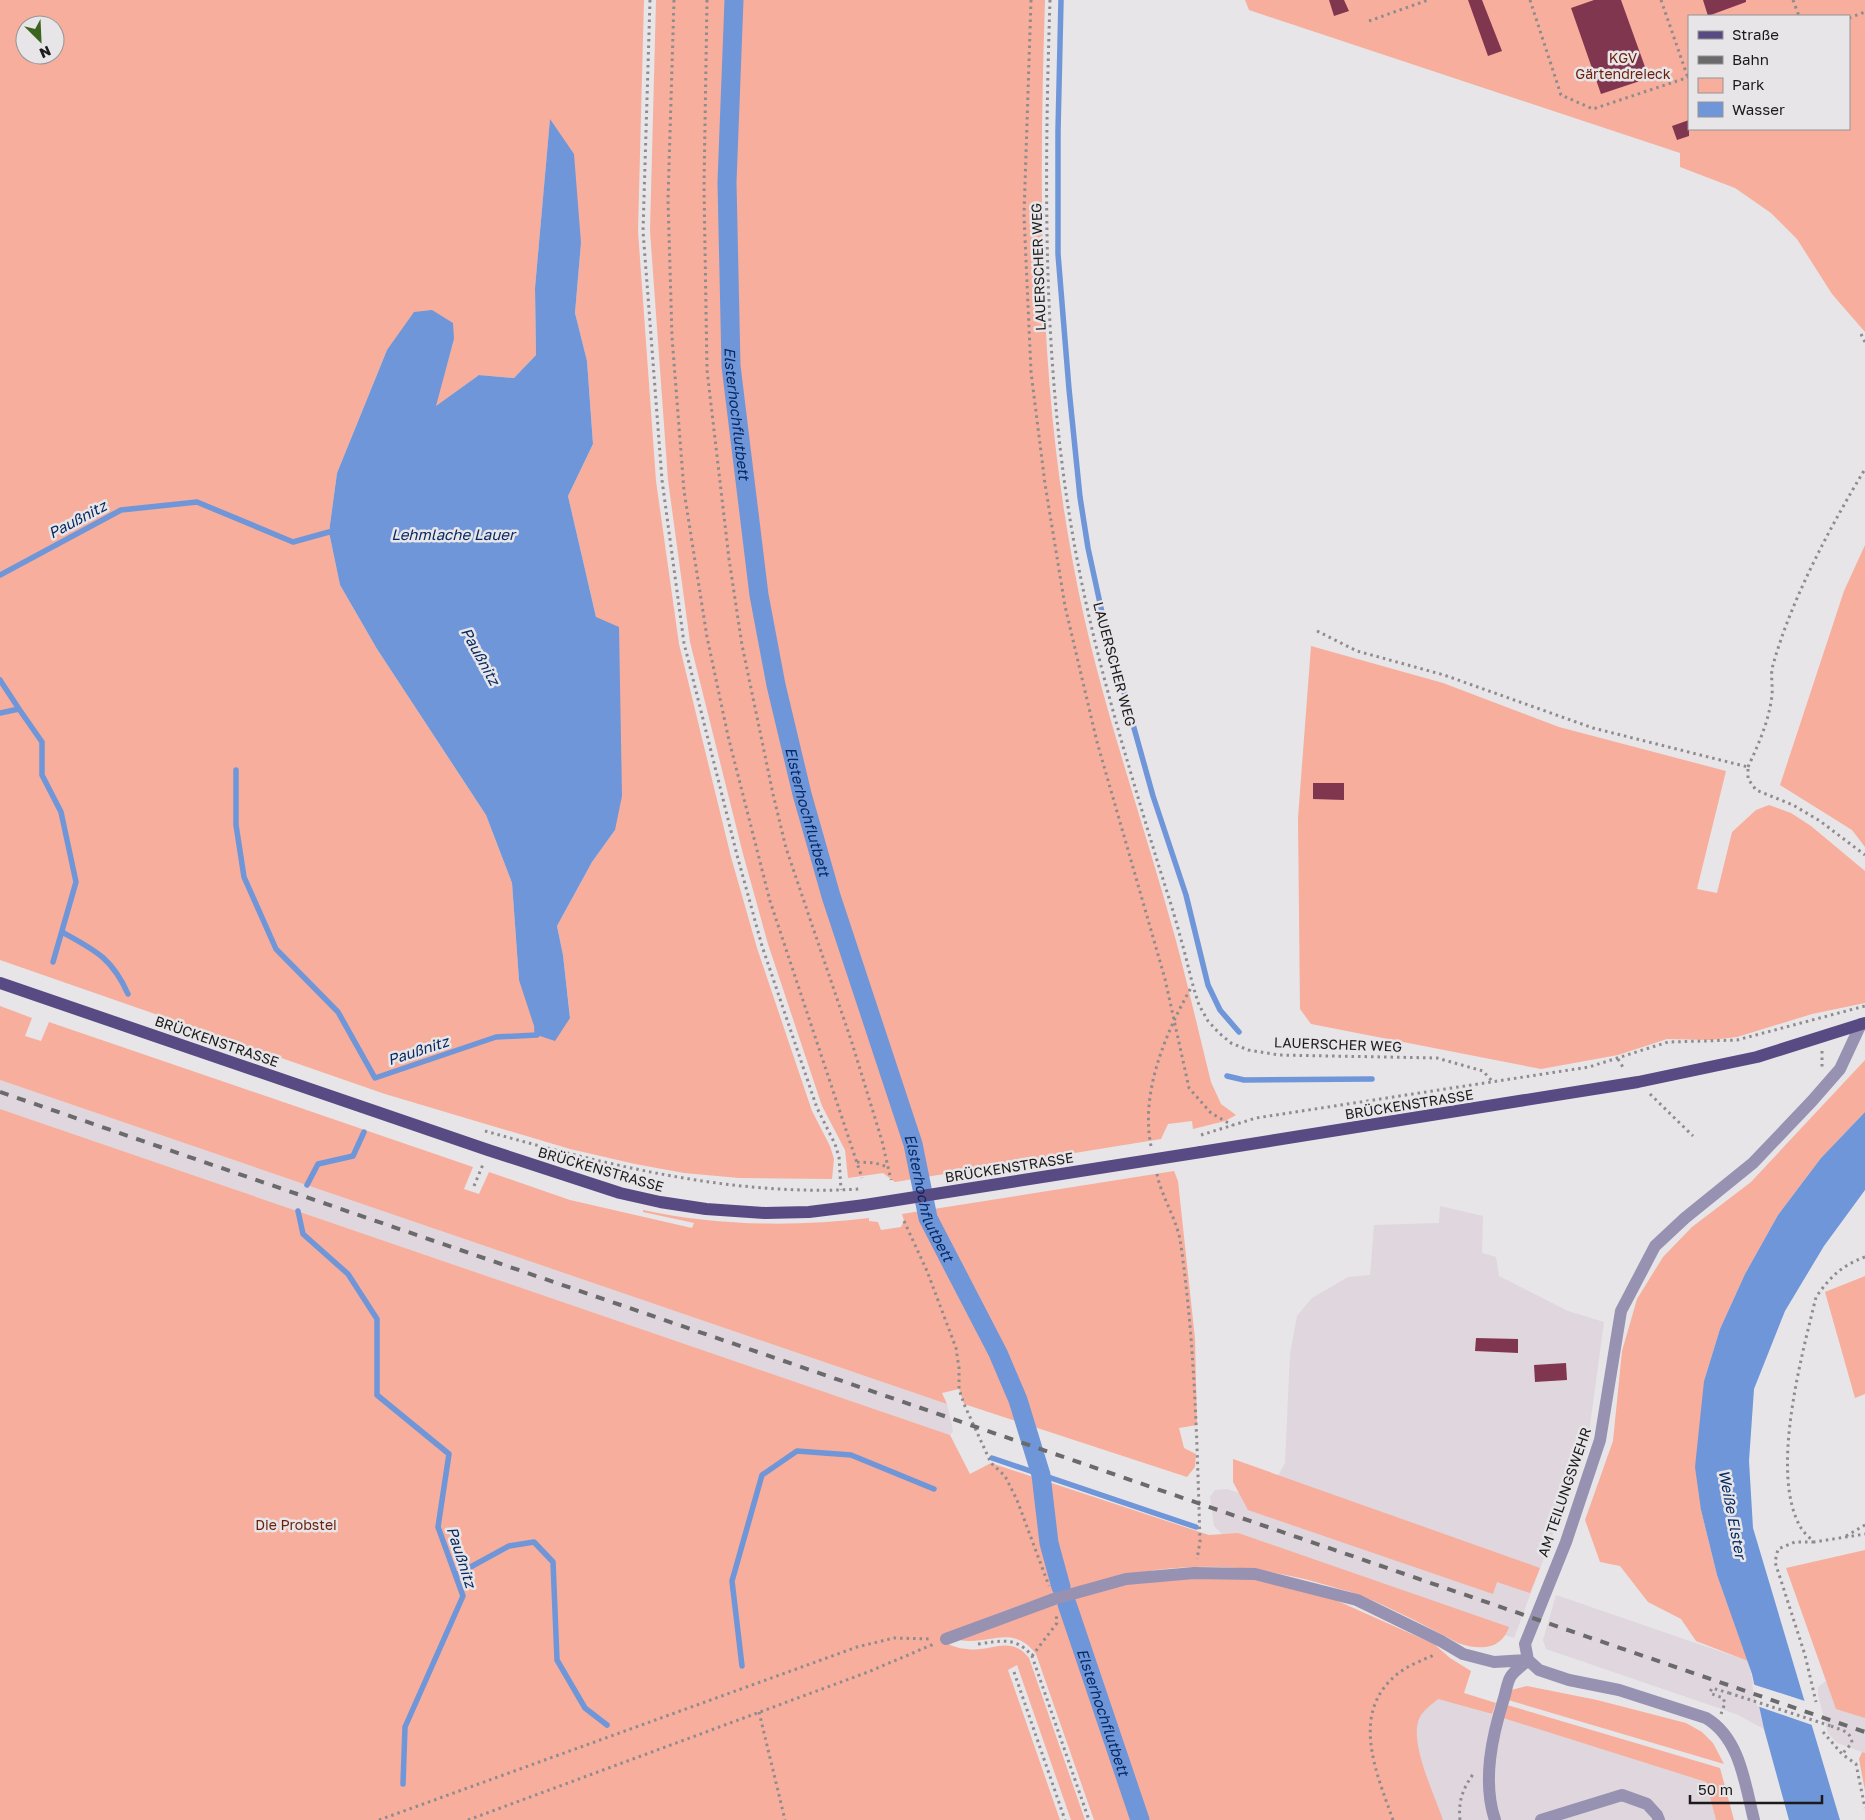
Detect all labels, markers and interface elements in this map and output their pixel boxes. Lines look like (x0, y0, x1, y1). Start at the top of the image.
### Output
north arrow (15, 15, 65, 65)
legend (1688, 15, 1850, 130)
text: Straße (1732, 25, 1779, 43)
text: N (37, 42, 54, 62)
park label: KGV Gärtendreieck (1575, 49, 1671, 82)
text: Bahn (1732, 50, 1769, 68)
text: Park (1732, 75, 1765, 93)
text: Wasser (1732, 100, 1785, 118)
street label: LAUERSCHER WEG (1027, 203, 1049, 331)
water label: Elsterhochflutbett (722, 347, 754, 483)
water label: Paußnitz (45, 496, 110, 542)
water label: Lehmlache Lauer (391, 525, 517, 543)
street label: LAUERSCHER WEG (1090, 600, 1140, 728)
water label: Paußnitz (458, 624, 505, 689)
water label: Elsterhochflutbett (782, 745, 834, 880)
street label: BRÜCKENSTRASSE (153, 1012, 281, 1070)
water label: Paußnitz (385, 1031, 452, 1068)
street label: LAUERSCHER WEG (1274, 1033, 1402, 1055)
street label: BRÜCKENSTRASSE (1343, 1085, 1475, 1123)
water label: Elsterhochflutbett (901, 1131, 959, 1266)
street label: BRÜCKENSTRASSE (536, 1143, 666, 1195)
street label: BRÜCKENSTRASSE (943, 1148, 1075, 1186)
street label: AM TEILUNGSWEHR (1534, 1425, 1594, 1559)
water label: Weiße Elster (1716, 1468, 1751, 1562)
park label: Die Probstei (255, 1516, 337, 1533)
water label: Paußnitz (444, 1524, 481, 1591)
water label: Elsterhochflutbett (1074, 1646, 1134, 1780)
scale bar (1690, 1772, 1822, 1804)
text: 50 m (1698, 1780, 1733, 1798)

